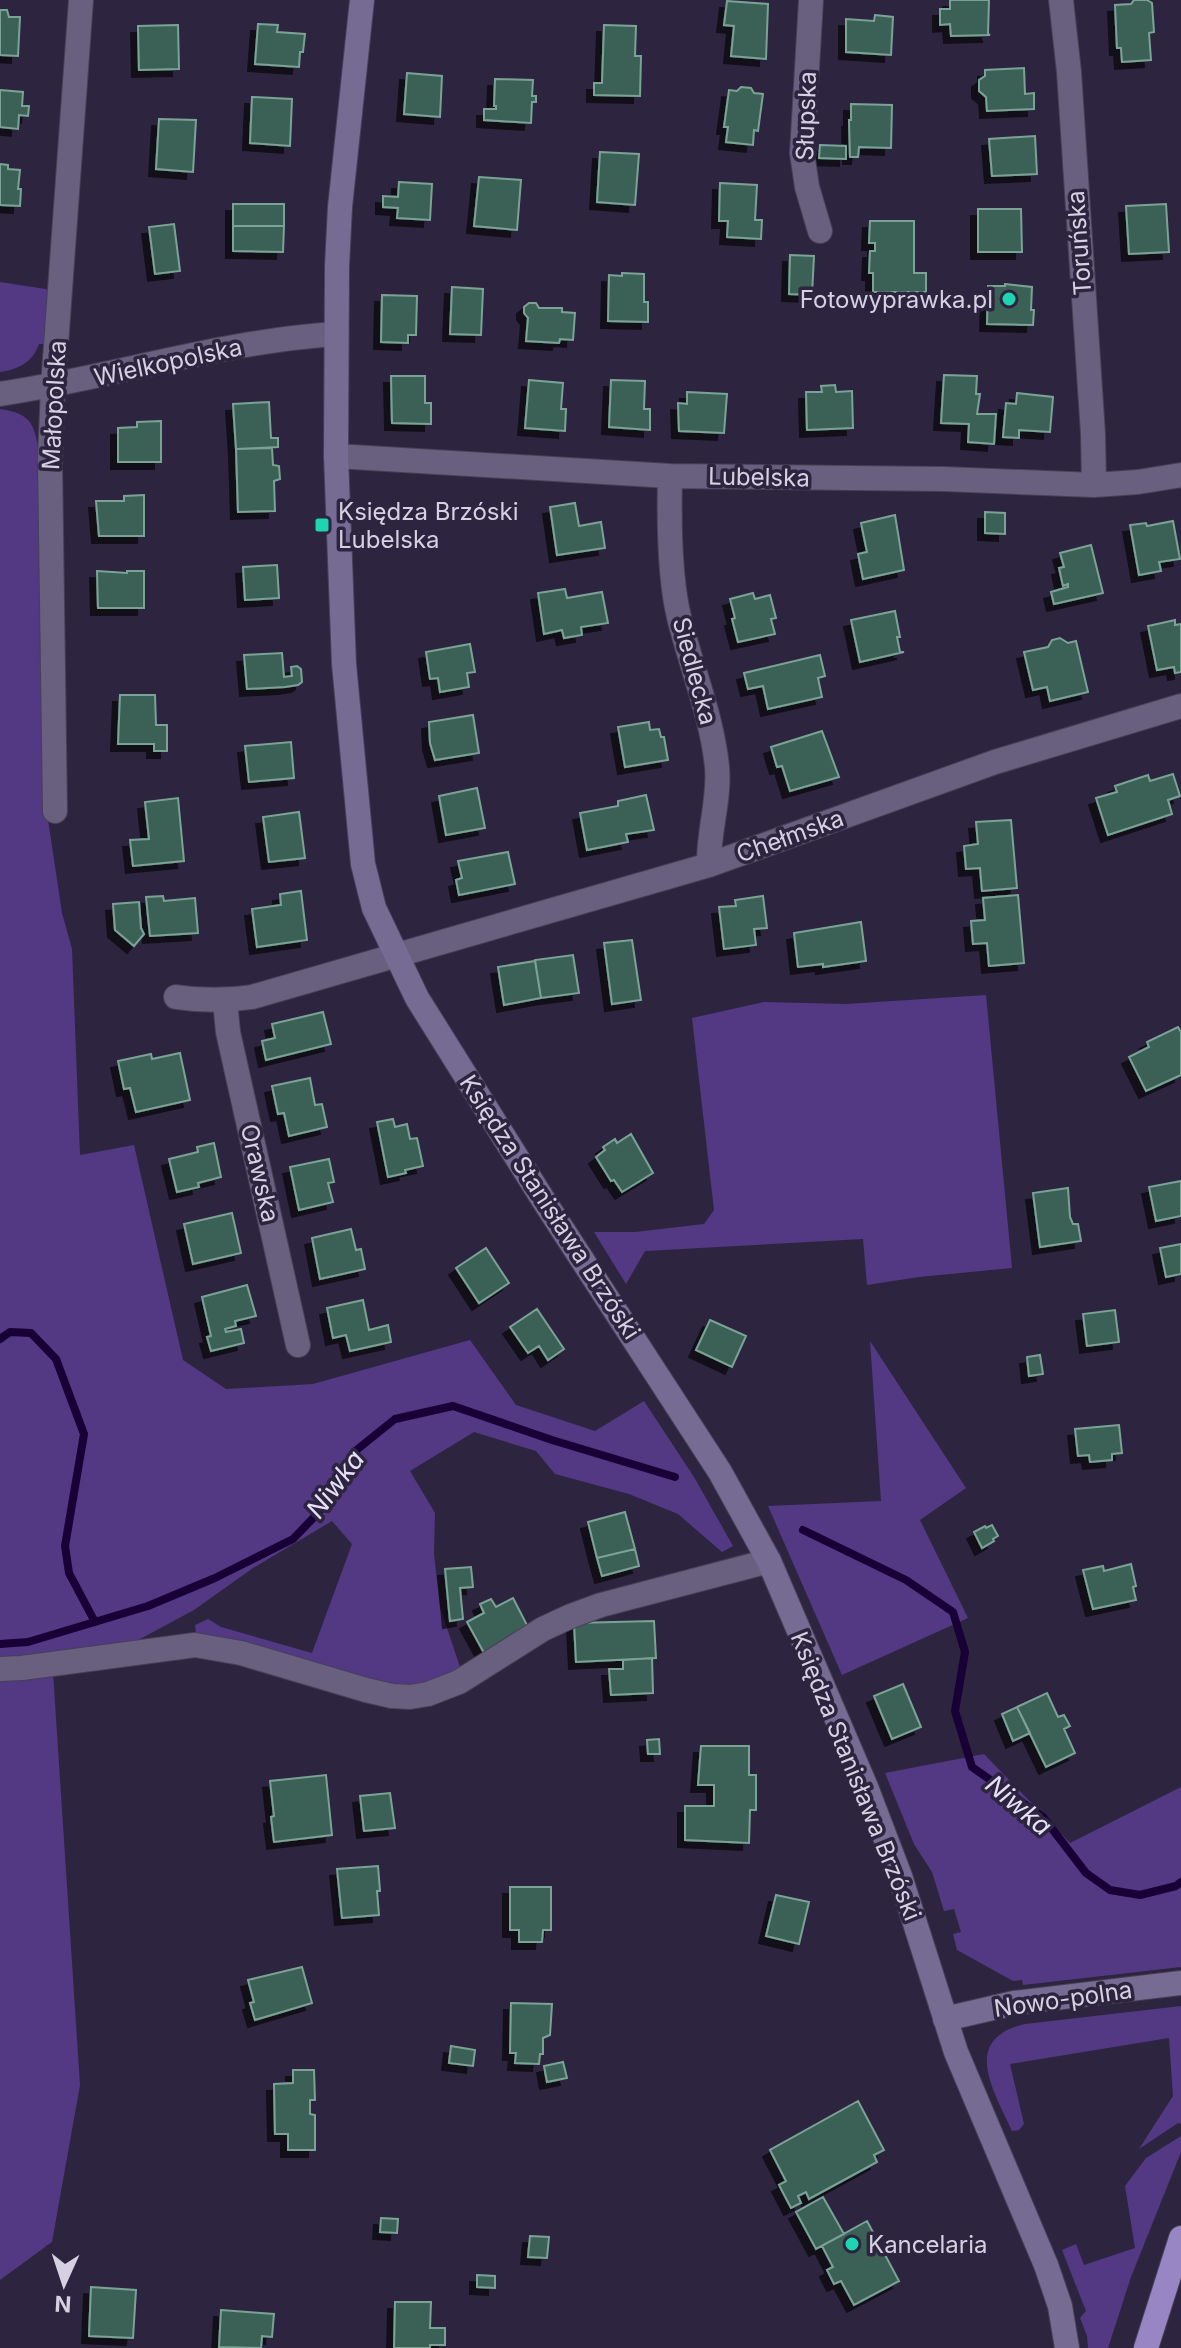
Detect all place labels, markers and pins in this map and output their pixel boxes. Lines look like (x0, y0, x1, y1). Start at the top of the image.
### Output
place label: Fotowyprawka.pl (800, 285, 993, 314)
marker: Fotowyprawka.pl (1000, 290, 1018, 308)
place label: Księdza Brzóski Lubelska (338, 497, 518, 554)
marker: Księdza Brzóski Lubelska (313, 516, 331, 534)
place label: Kancelaria (868, 2230, 987, 2259)
marker: Kancelaria (843, 2235, 861, 2253)

